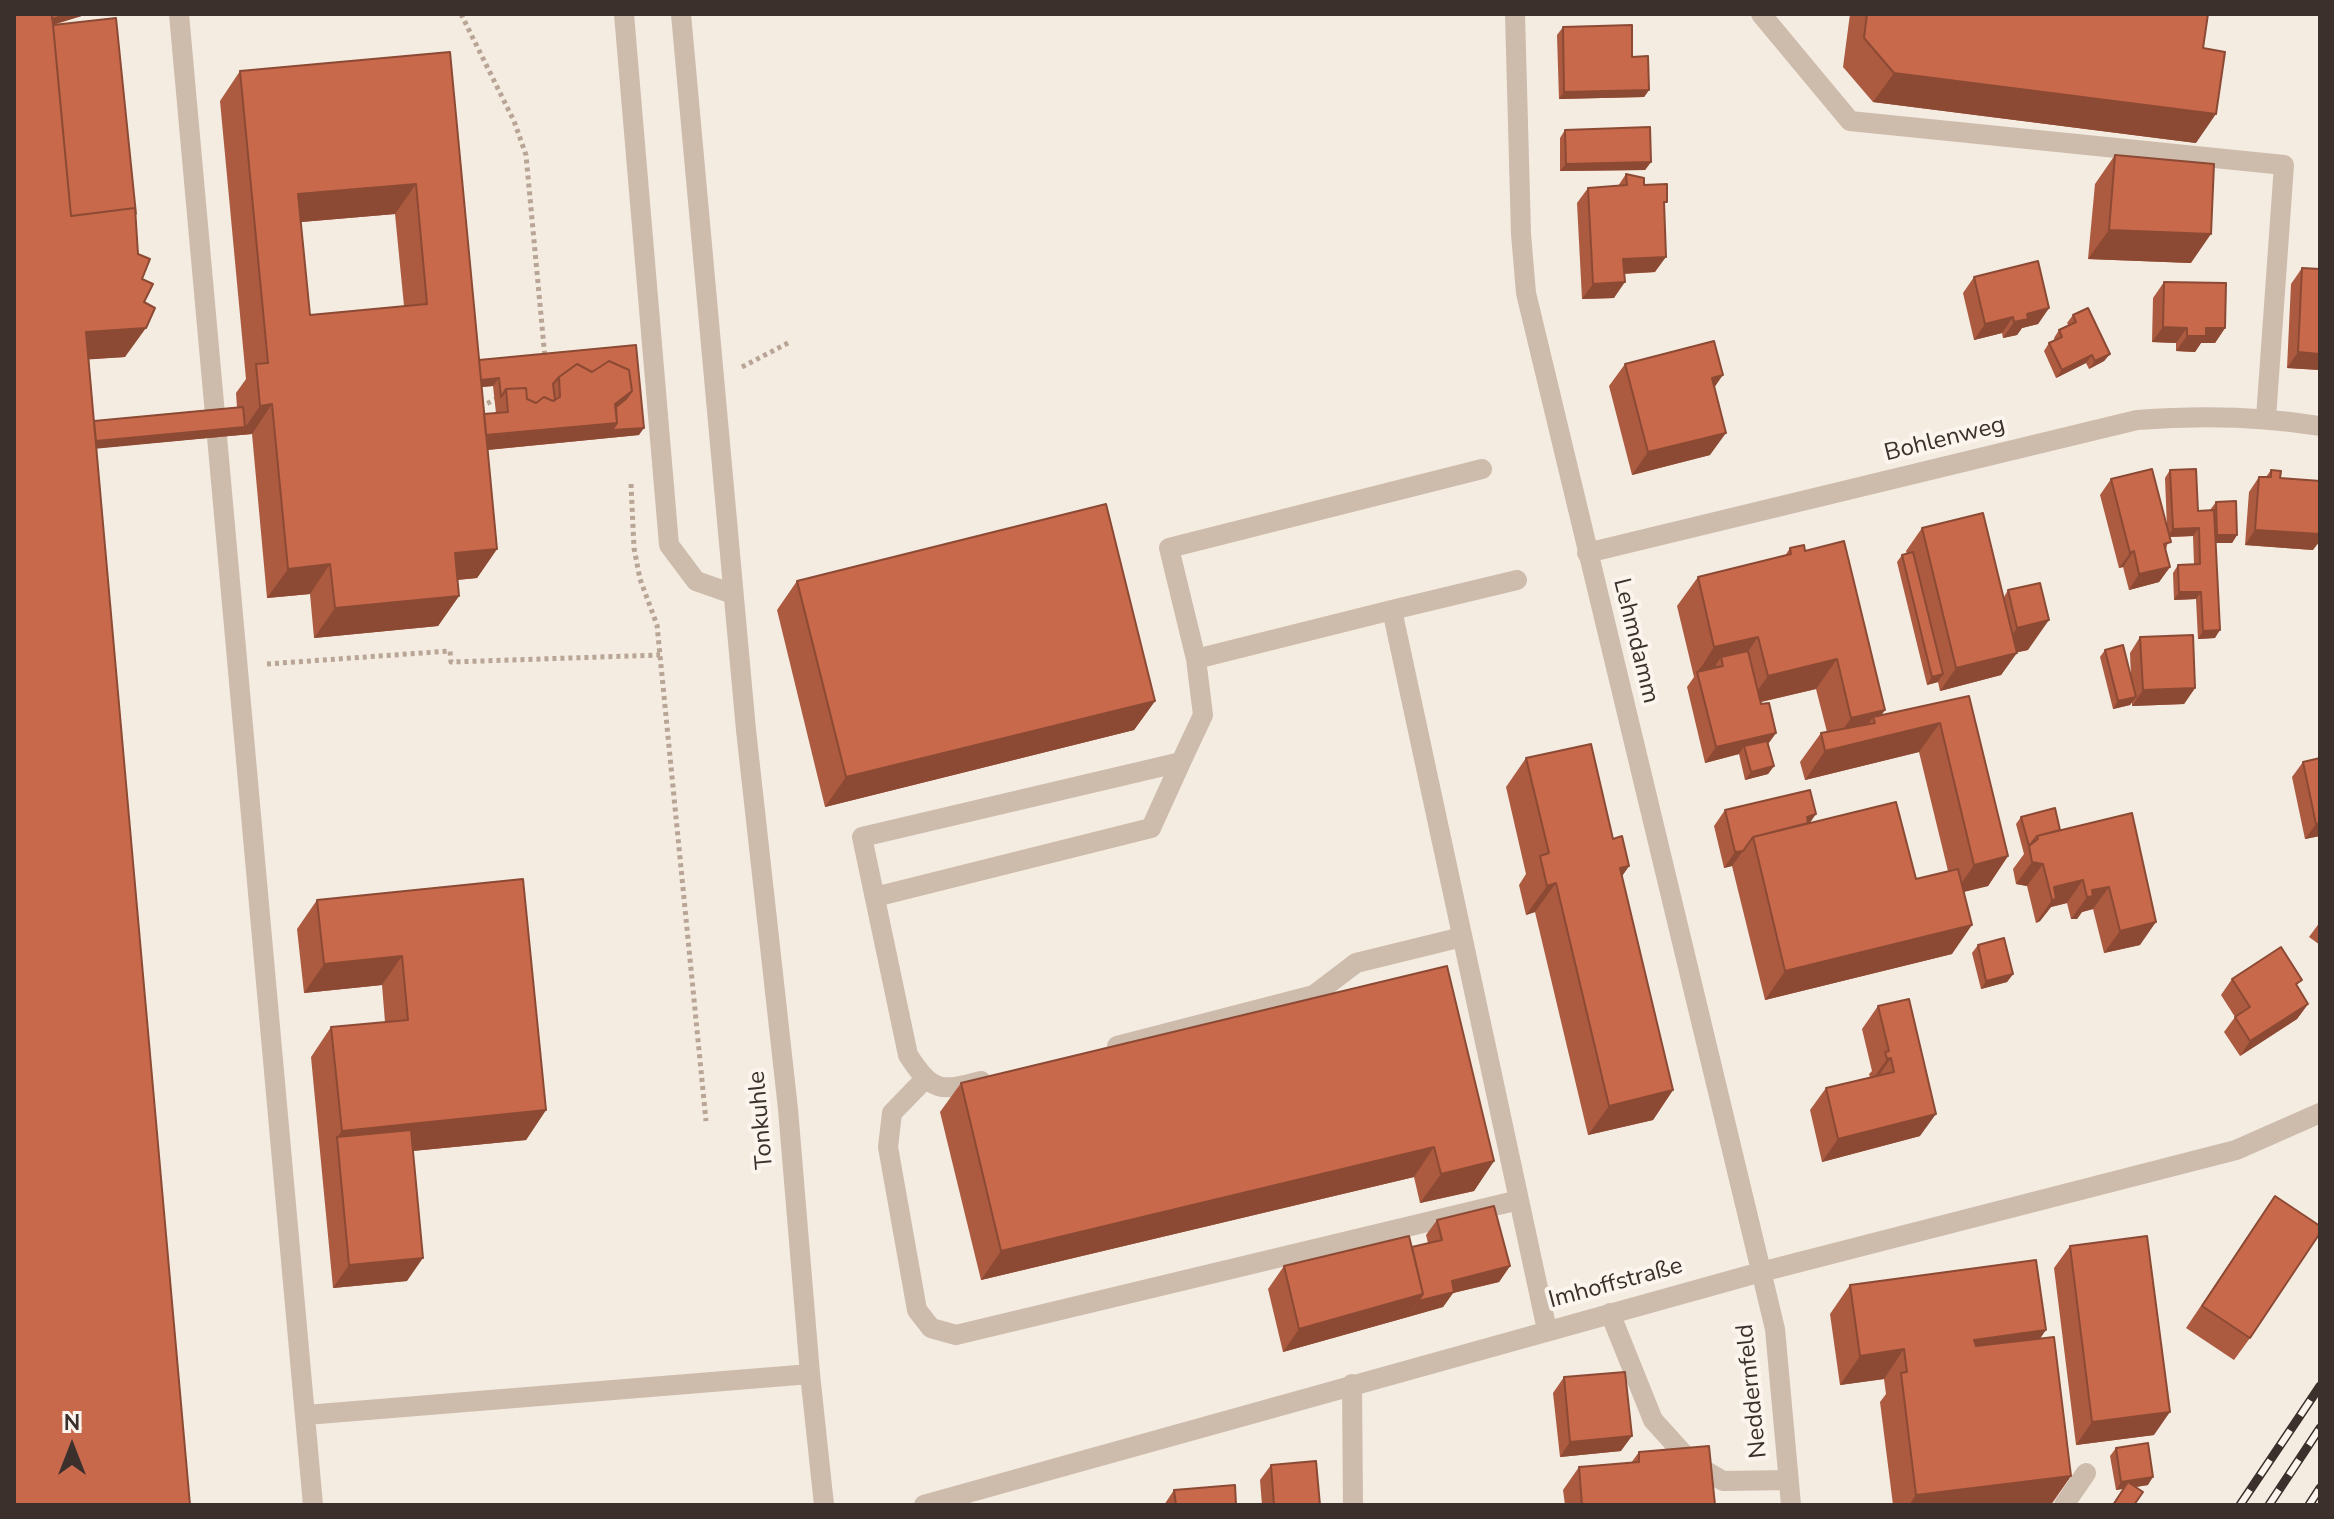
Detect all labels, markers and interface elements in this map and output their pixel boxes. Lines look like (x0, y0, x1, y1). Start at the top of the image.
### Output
street label: Bohlenweg (1882, 411, 2008, 469)
street label: Lehmdamm (1606, 576, 1664, 706)
street label: Tonkuhle (743, 1070, 781, 1170)
street label: Imhoffstraße (1546, 1252, 1686, 1316)
street label: Neddernfeld (1732, 1322, 1774, 1460)
north arrow (32, 1407, 112, 1487)
text: N (64, 1408, 80, 1438)

